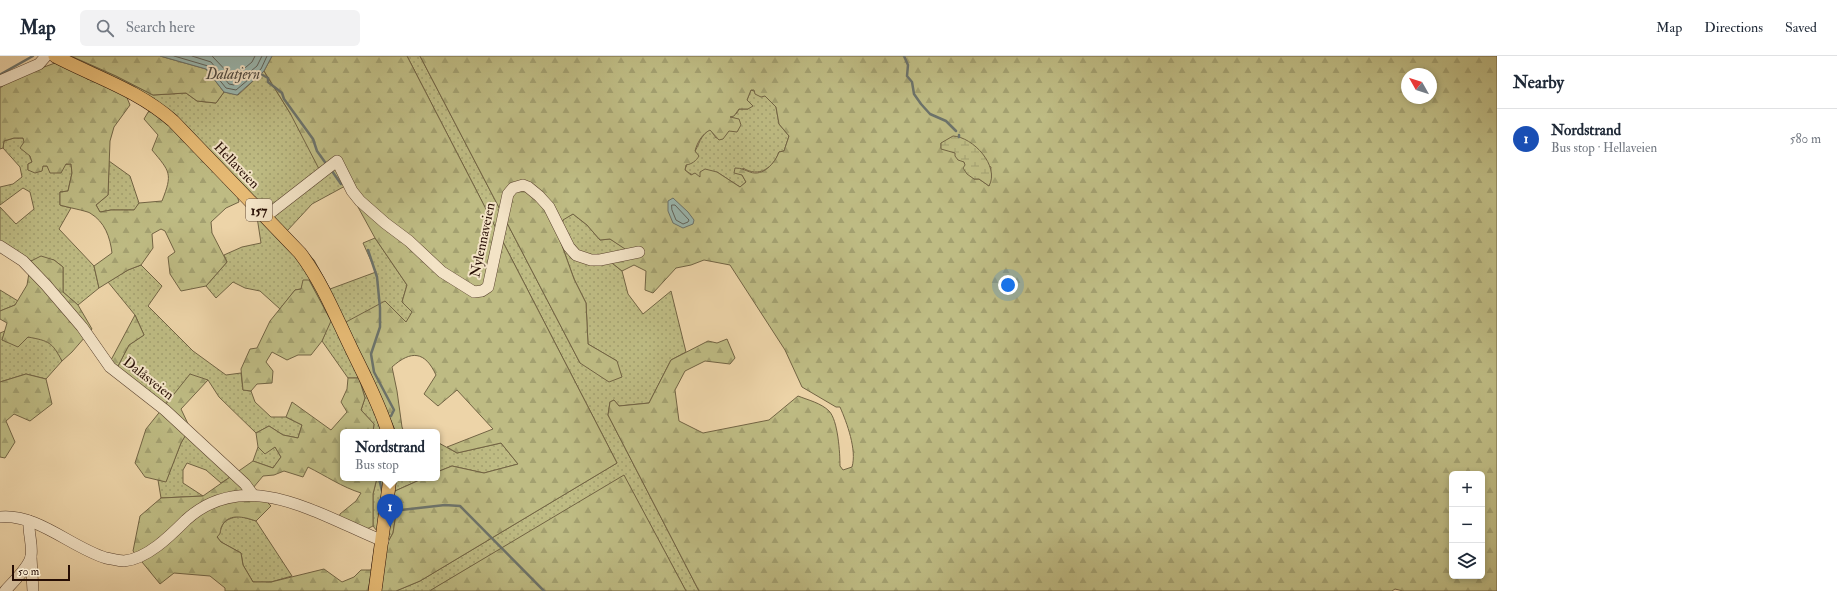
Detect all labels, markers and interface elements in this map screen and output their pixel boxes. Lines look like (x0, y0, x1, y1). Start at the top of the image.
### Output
search box (80, 10, 360, 46)
text: Map (20, 16, 56, 40)
icon: search (94, 17, 116, 39)
text: Search here (126, 18, 195, 37)
text: Map (1656, 19, 1682, 36)
text: Directions (1704, 19, 1763, 36)
text: Saved (1785, 19, 1817, 36)
water label: Dalatjern (205, 65, 260, 84)
north arrow (1401, 68, 1437, 104)
text: Nearby (1513, 72, 1564, 93)
text: Nordstrand (1551, 121, 1621, 140)
text: 1 (1524, 131, 1528, 147)
text: 580 m (1790, 131, 1821, 147)
street label: Hellaveien (210, 138, 263, 192)
text: Bus stop · Hellaveien (1551, 140, 1657, 156)
road number: 157 (246, 199, 272, 221)
street label: Nylennaveien (466, 201, 500, 279)
your location (998, 275, 1018, 295)
street label: Dalåsveien (120, 353, 177, 403)
popup (340, 429, 440, 481)
text: Nordstrand (355, 438, 425, 457)
text: Bus stop (355, 457, 399, 473)
map controls (1449, 471, 1485, 579)
button: + (1449, 471, 1485, 507)
pin: 1 (377, 494, 403, 527)
button: − (1449, 507, 1485, 543)
button: layers (1449, 543, 1485, 579)
scale bar (12, 563, 70, 582)
text: 50 m (18, 565, 39, 578)

